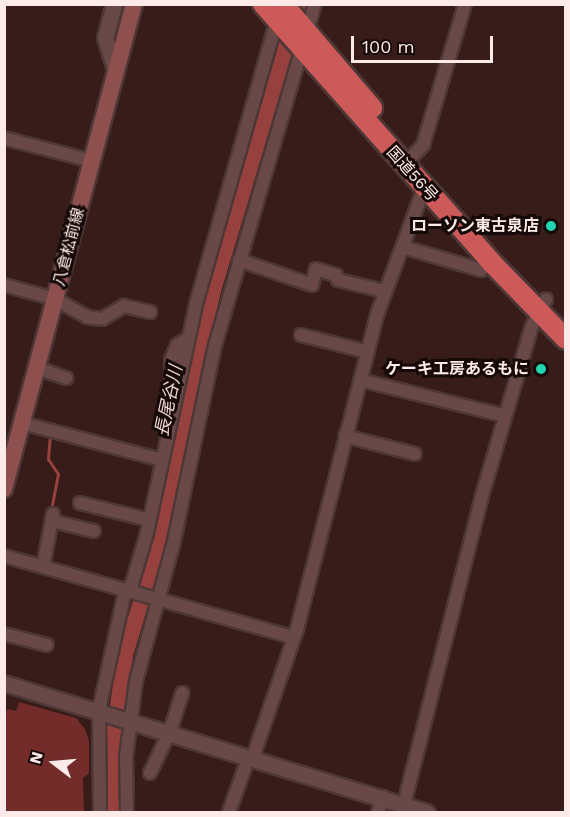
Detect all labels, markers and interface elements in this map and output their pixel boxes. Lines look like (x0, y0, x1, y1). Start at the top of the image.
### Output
scale bar (354, 24, 496, 62)
text: 100 m (362, 36, 415, 57)
street label: 国道56号 (382, 143, 442, 205)
street label: 八倉松前線 (49, 206, 89, 288)
place label: ローソン東古泉店 (411, 216, 539, 236)
marker: ローソン東古泉店 (544, 219, 558, 233)
place label: ケーキ工房あるもに (385, 359, 529, 379)
marker: ケーキ工房あるもに (534, 362, 548, 376)
water label: 長尾谷川 (151, 364, 187, 438)
north arrow (24, 733, 84, 793)
text: N (25, 750, 47, 766)

